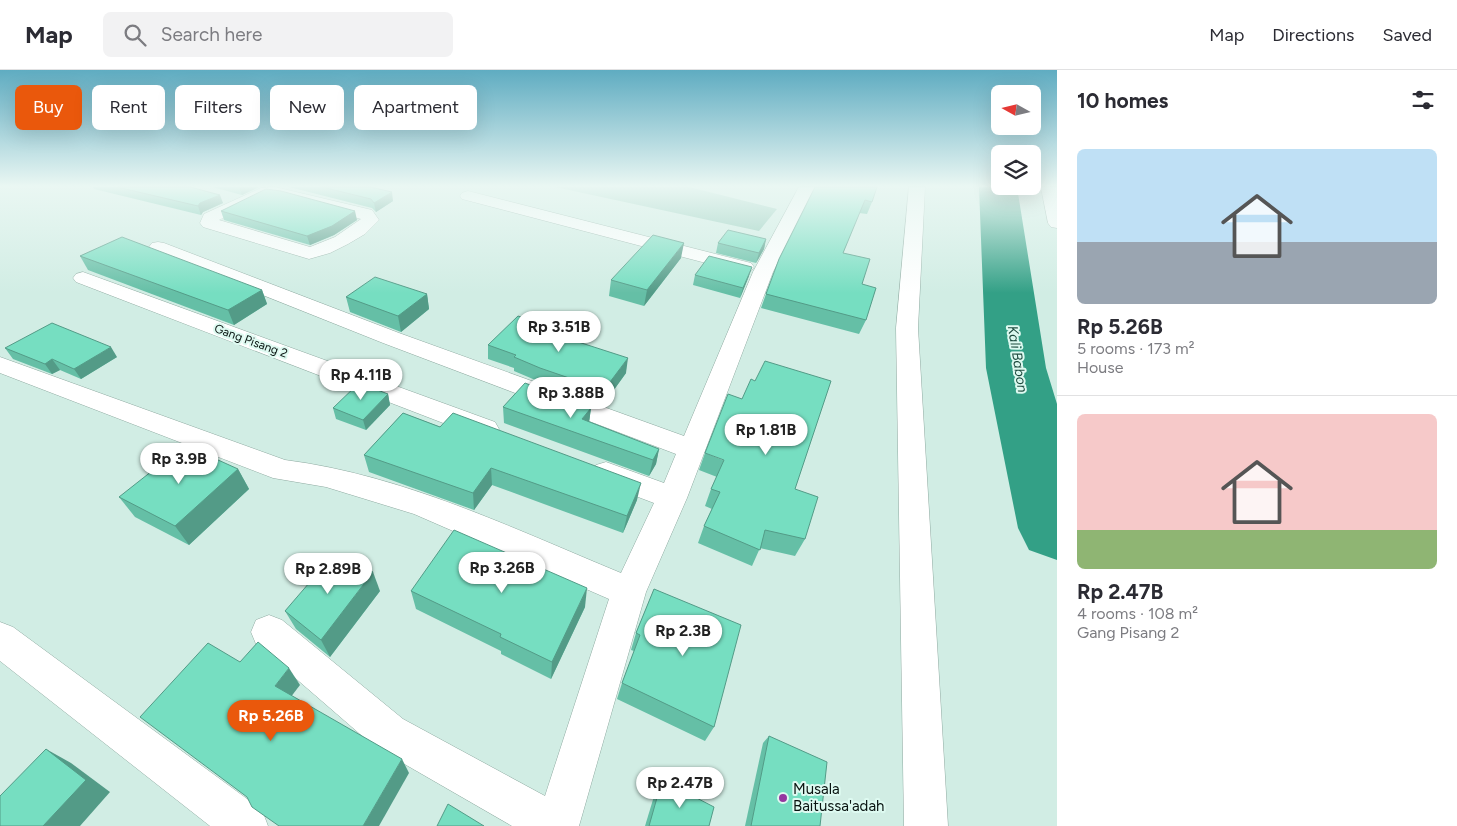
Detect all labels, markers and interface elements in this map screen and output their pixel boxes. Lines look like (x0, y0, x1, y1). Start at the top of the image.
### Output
search box (103, 12, 453, 57)
text: Map (25, 20, 73, 49)
icon: search (121, 21, 149, 49)
text: Search here (161, 23, 262, 46)
text: Map (1209, 24, 1244, 46)
text: Directions (1272, 24, 1354, 46)
text: Saved (1382, 24, 1432, 46)
chip: Buy (15, 85, 82, 130)
chip: Rent (92, 85, 165, 130)
chip: Filters (175, 85, 260, 130)
chip: New (270, 85, 344, 130)
chip: Apartment (354, 85, 477, 130)
north arrow (991, 85, 1041, 135)
map controls (991, 85, 1041, 195)
icon: filters (1409, 86, 1437, 114)
text: 10 homes (1077, 88, 1168, 113)
button: layers (991, 145, 1041, 195)
icon: home (1212, 181, 1302, 271)
pin: Rp 3.51B (507, 310, 611, 353)
text: Rp 5.26B (1077, 314, 1163, 339)
text: Rp 3.51B (528, 317, 590, 336)
street label: Gang Pisang 2 (213, 321, 289, 361)
water label: Kali Babon (1004, 324, 1031, 394)
text: 5 rooms · 173 m² (1077, 339, 1194, 358)
pin: Rp 4.11B (309, 358, 413, 401)
text: House (1077, 358, 1123, 377)
text: Rp 4.11B (330, 365, 392, 384)
pin: Rp 3.88B (519, 376, 623, 419)
text: Rp 3.88B (538, 383, 604, 402)
pin: Rp 1.81B (714, 414, 818, 456)
text: Rp 1.81B (736, 420, 796, 439)
pin: Rp 3.9B (133, 442, 225, 485)
icon: home (1212, 447, 1302, 537)
text: Rp 3.9B (151, 449, 207, 468)
pin: Rp 2.89B (276, 552, 380, 595)
pin: Rp 3.26B (450, 552, 554, 594)
text: Rp 3.26B (470, 558, 534, 577)
text: Rp 2.89B (295, 559, 361, 578)
text: Rp 2.47B (1077, 579, 1163, 604)
text: 4 rooms · 108 m² (1077, 604, 1198, 623)
pin: Rp 2.3B (637, 614, 729, 657)
text: Rp 2.3B (655, 621, 711, 640)
text: Gang Pisang 2 (1077, 623, 1179, 642)
pin: Rp 5.26B (219, 700, 323, 742)
text: Rp 5.26B (238, 706, 304, 725)
pin: Rp 2.47B (628, 766, 732, 809)
text: Rp 2.47B (647, 773, 713, 792)
place label: Musala Baitussa'adah (793, 780, 884, 815)
marker: Musala Baitussa'adah (777, 792, 789, 804)

